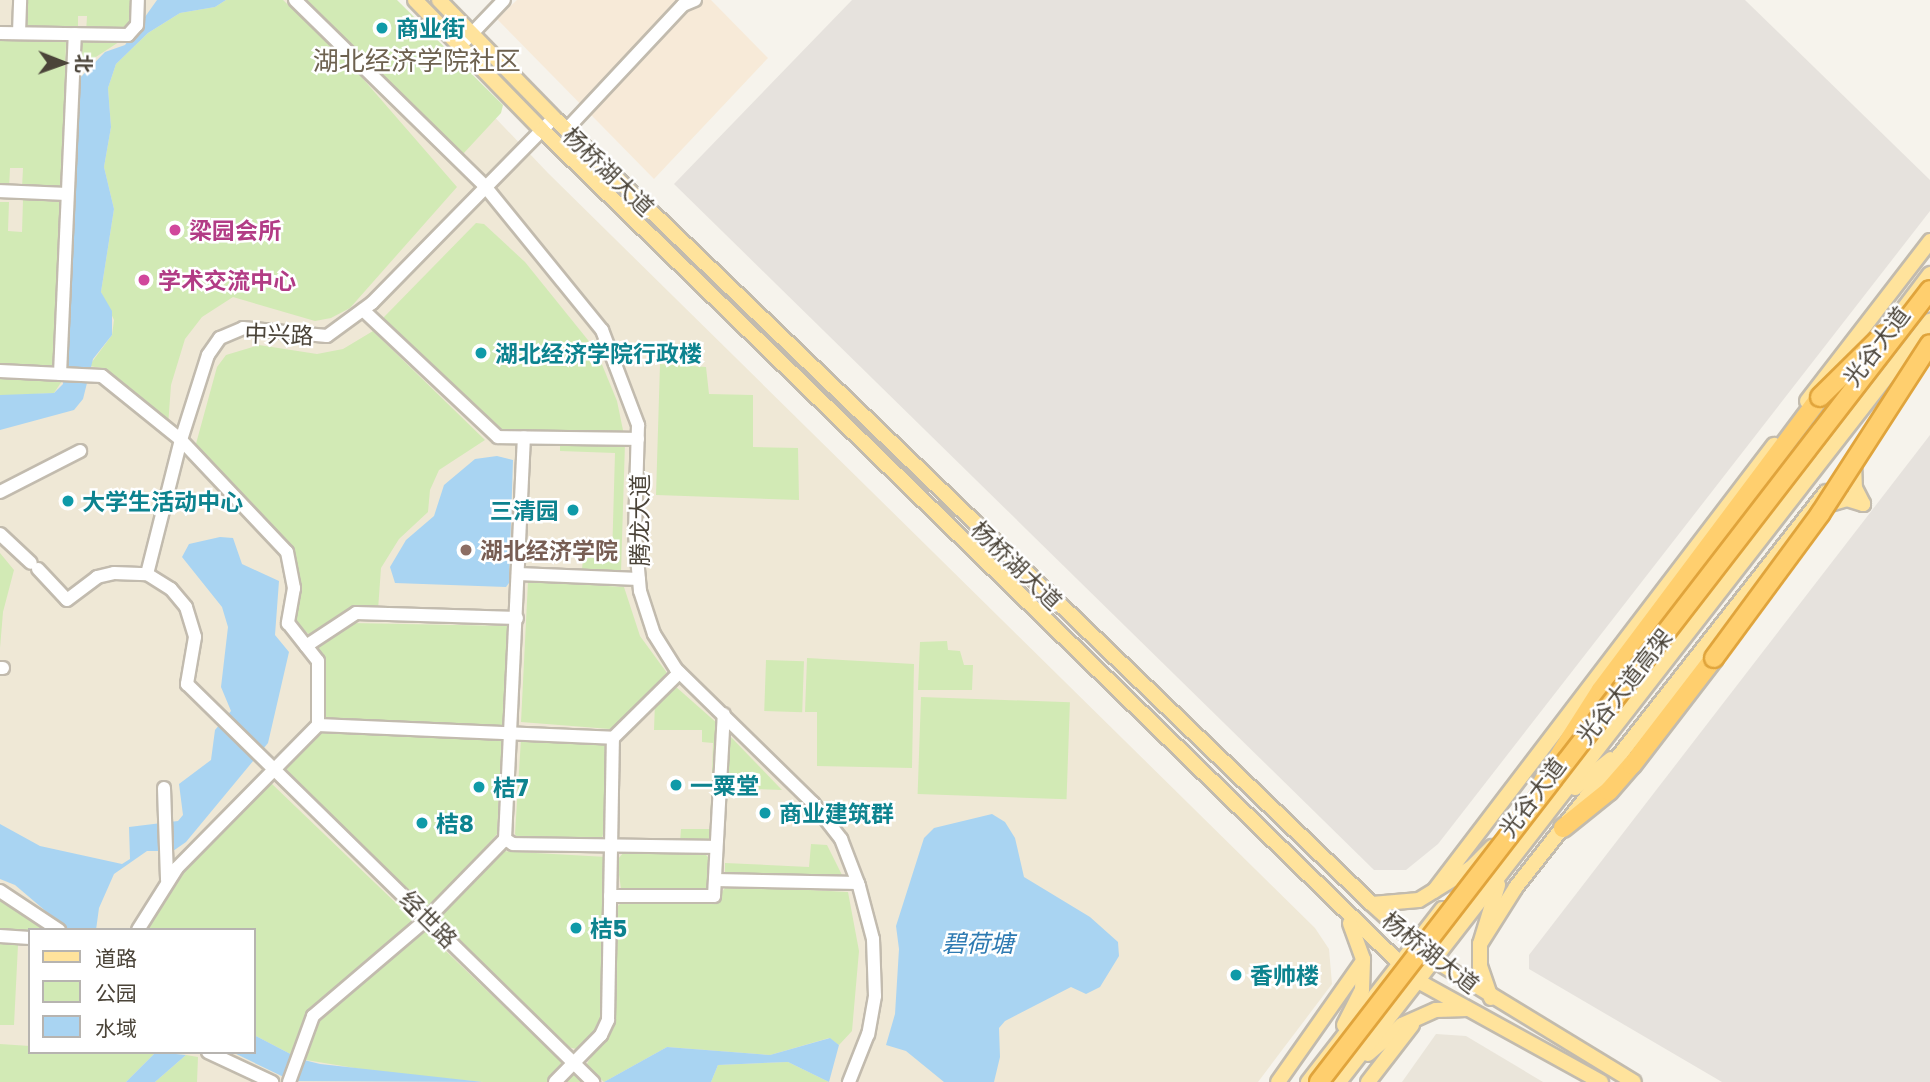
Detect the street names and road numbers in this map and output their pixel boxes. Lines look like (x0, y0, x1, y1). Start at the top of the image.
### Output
street label: 杨桥湖大道 (558, 121, 660, 221)
street label: 光谷大道 (1837, 301, 1915, 391)
street label: 中兴路 (244, 319, 314, 349)
street label: 腾龙大道 (625, 474, 653, 566)
street label: 杨桥湖大道 (966, 515, 1068, 615)
street label: 光谷大道高架 (1571, 623, 1677, 749)
street label: 光谷大道 (1493, 752, 1571, 842)
street label: 经世路 (395, 885, 463, 953)
street label: 杨桥湖大道 (1377, 906, 1485, 998)

